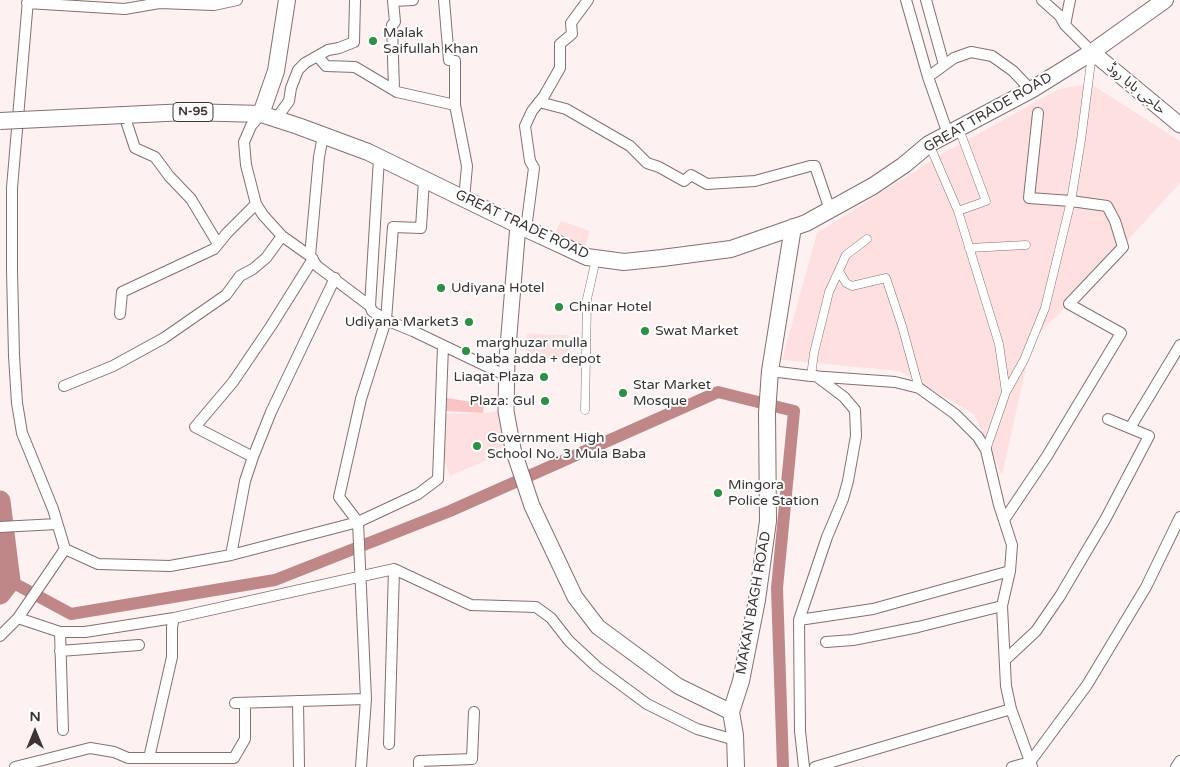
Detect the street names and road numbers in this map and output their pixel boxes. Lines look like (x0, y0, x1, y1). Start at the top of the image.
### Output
street label: حاجی بابا روڈ (1103, 59, 1169, 119)
street label: GREAT TRADE ROAD (921, 69, 1055, 157)
road number: N-95 (173, 102, 213, 121)
street label: GREAT TRADE ROAD (453, 187, 591, 263)
street label: MAKAN BAGH ROAD (733, 530, 775, 676)

